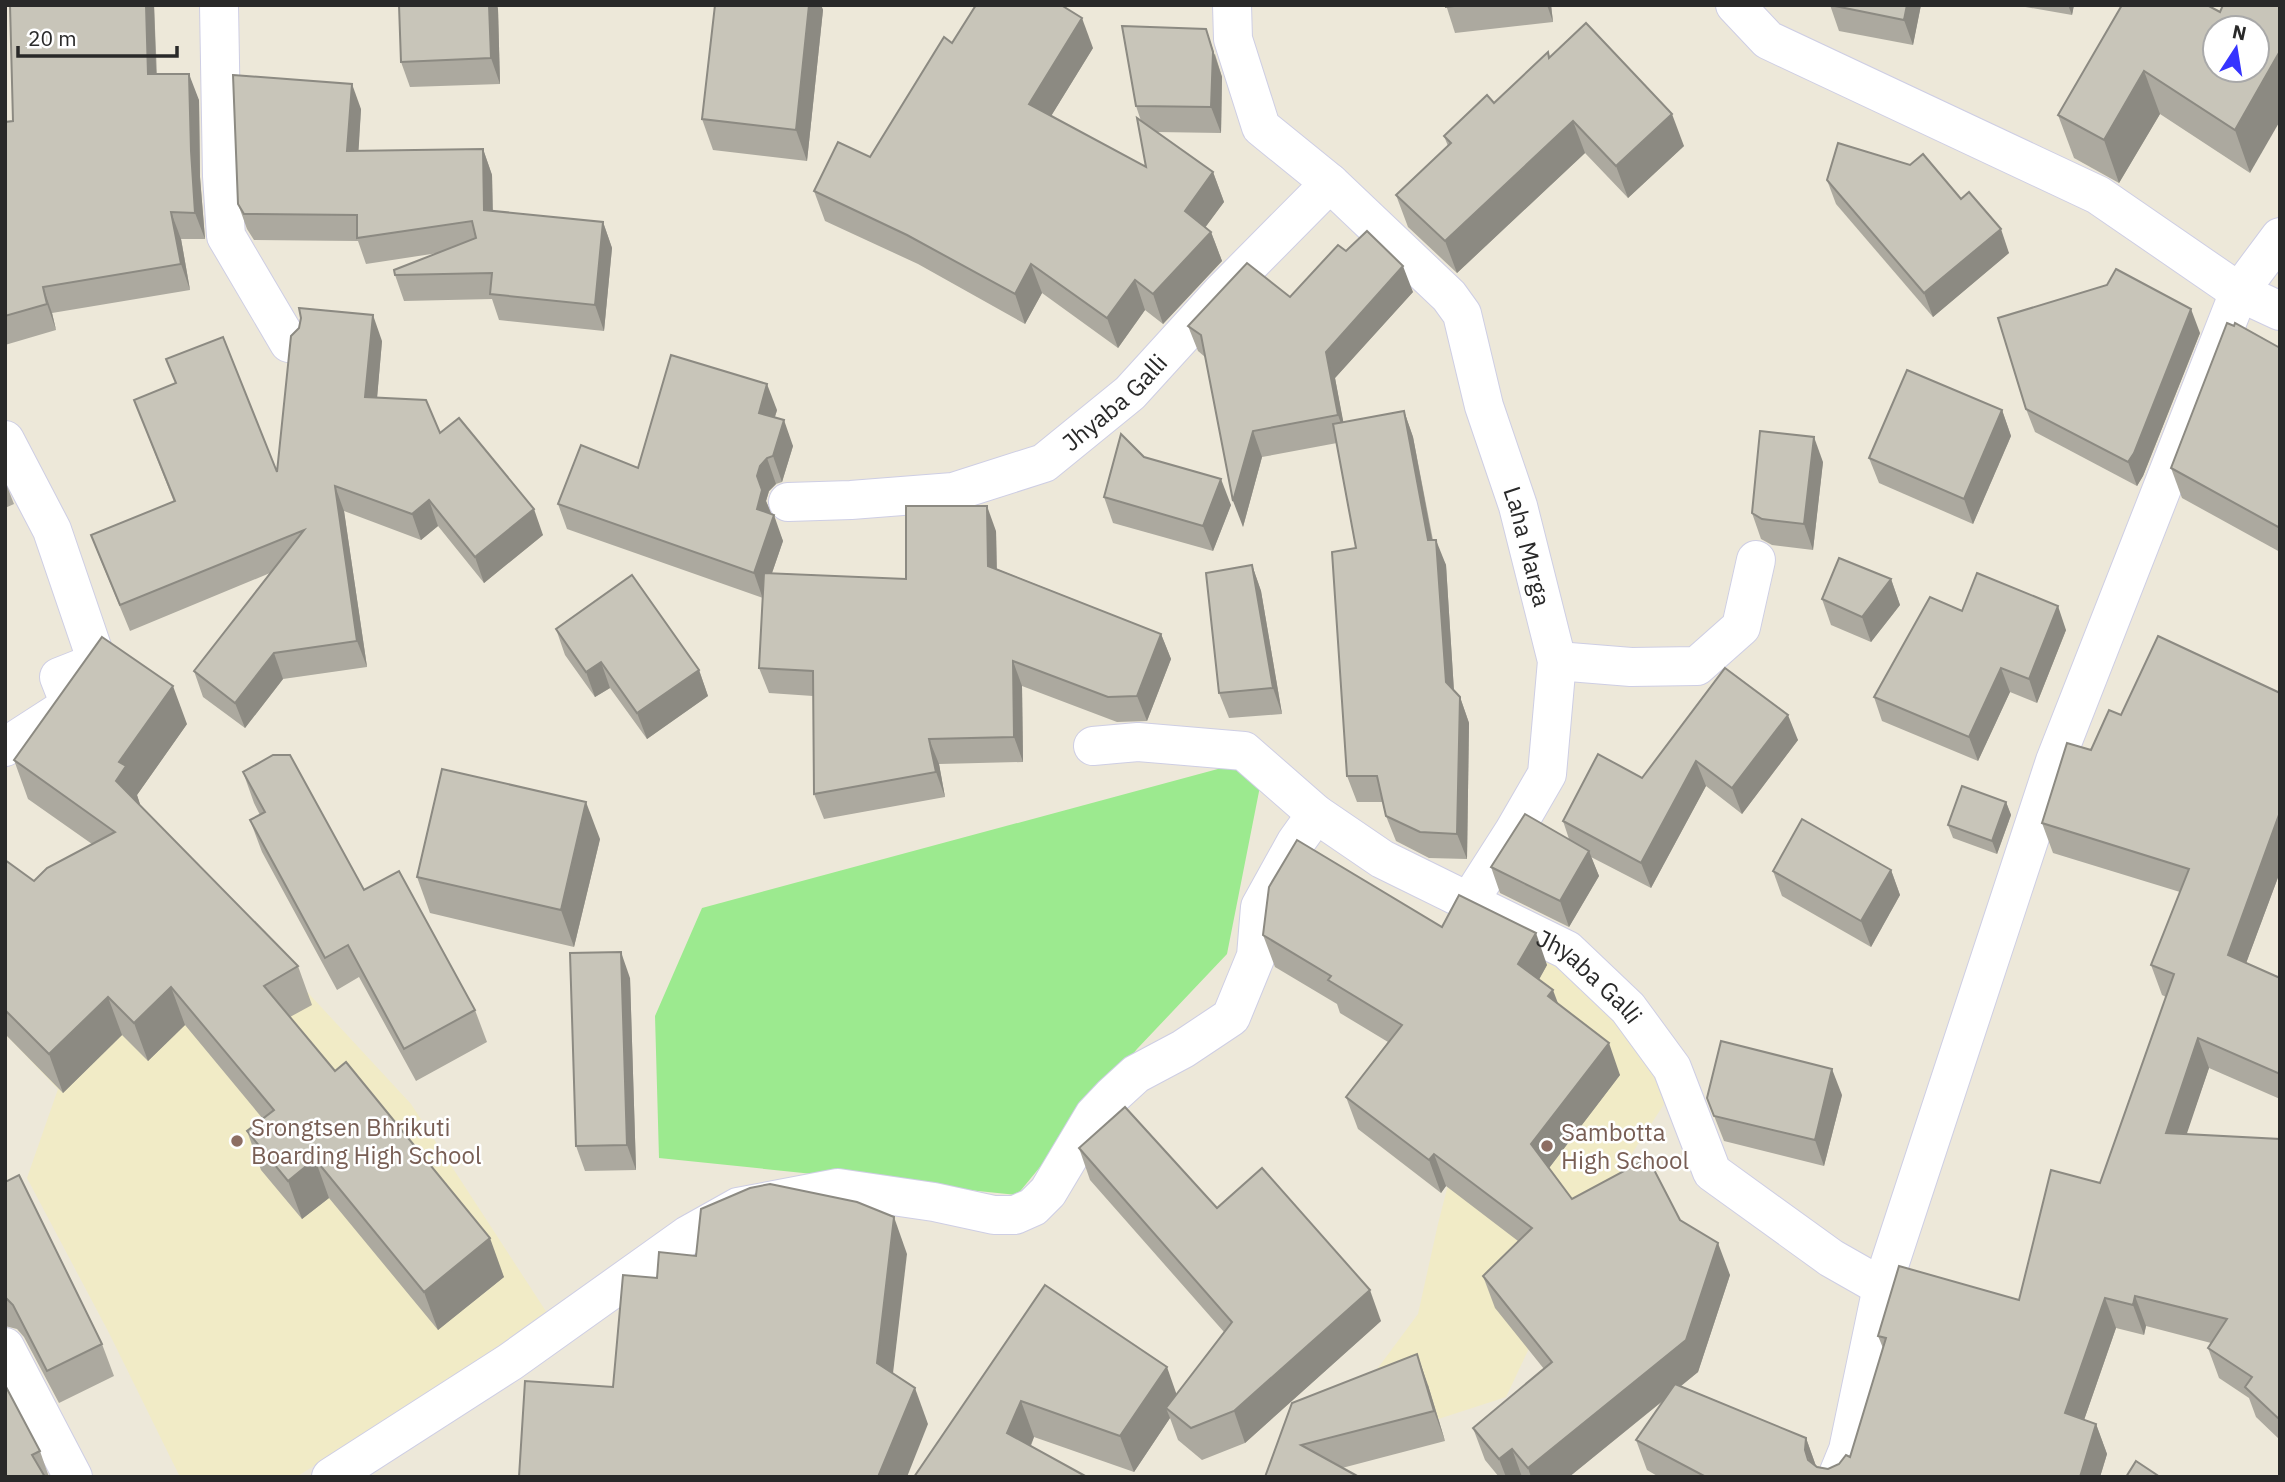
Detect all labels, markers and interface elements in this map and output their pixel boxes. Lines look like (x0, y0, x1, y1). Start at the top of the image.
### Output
scale bar (18, 14, 177, 58)
north arrow (2201, 14, 2271, 84)
text: N (2230, 19, 2249, 46)
text: 20 m (28, 24, 77, 52)
street label: Jhyaba Galli (1055, 347, 1174, 458)
street label: Laha Marga (1496, 482, 1559, 610)
street label: Jhyaba Galli (1531, 922, 1650, 1030)
place label: Srongtsen Bhrikuti Boarding High School (251, 1111, 481, 1171)
place label: Sambotta High School (1561, 1116, 1689, 1176)
marker: Srongtsen Bhrikuti Boarding High School (229, 1133, 245, 1149)
marker: Sambotta High School (1539, 1138, 1555, 1154)

